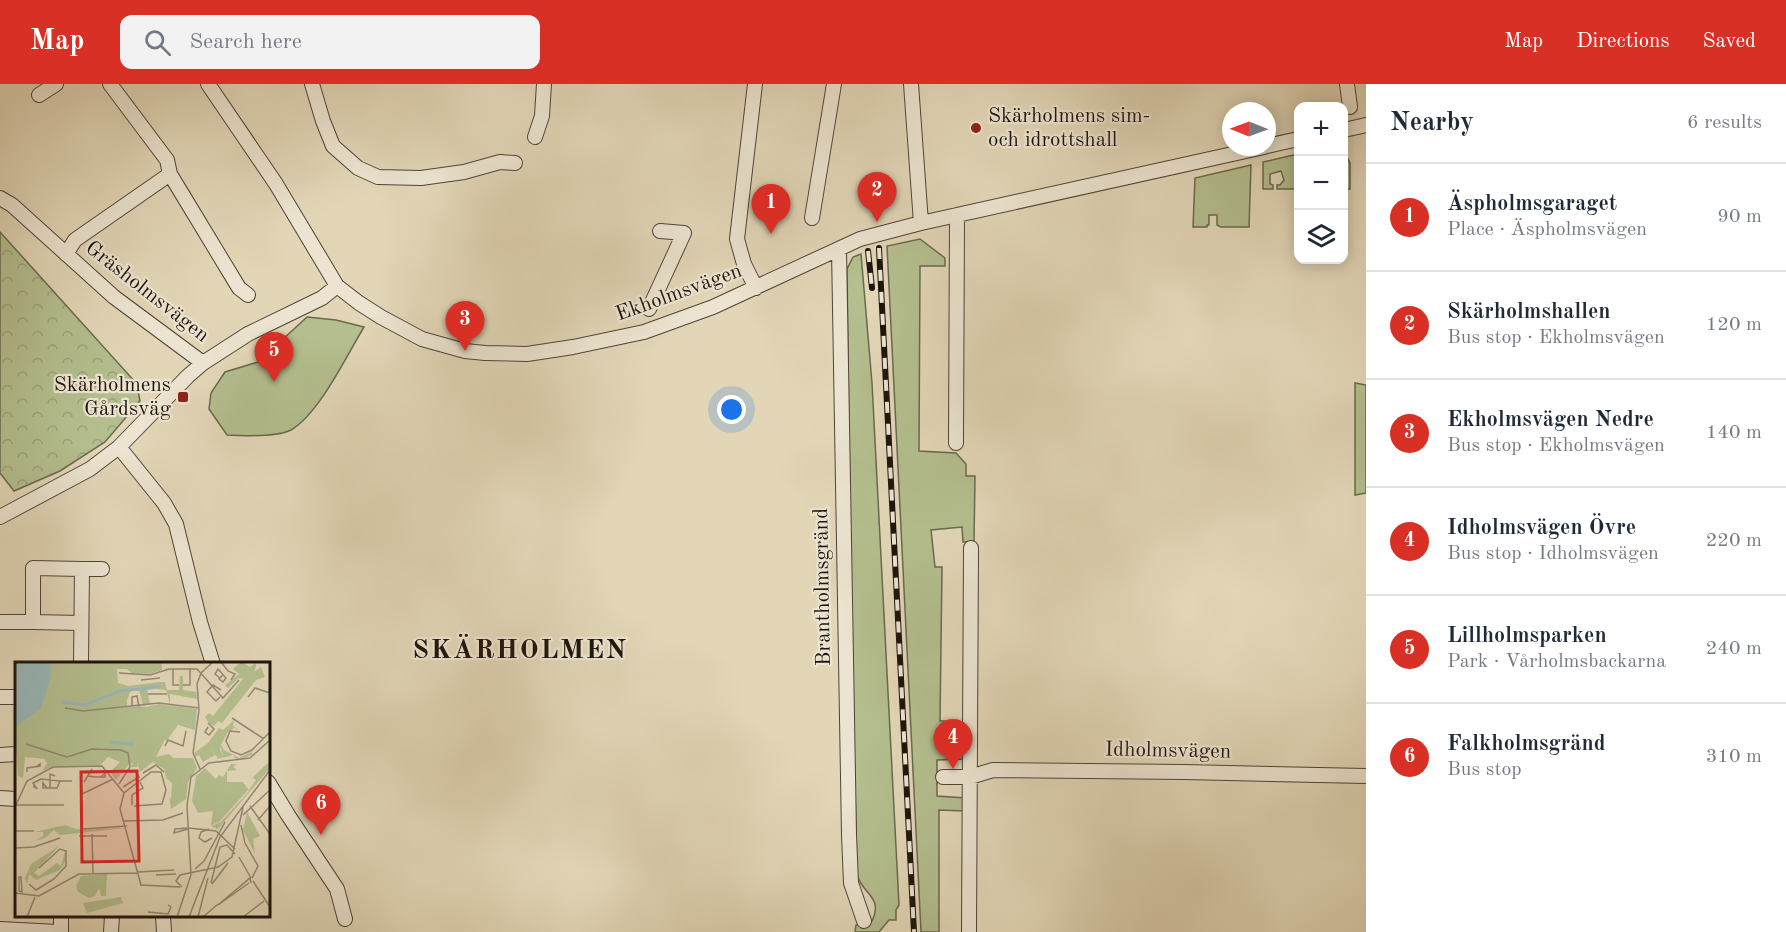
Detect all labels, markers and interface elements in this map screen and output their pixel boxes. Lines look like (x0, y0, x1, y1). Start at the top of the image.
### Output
search box (120, 15, 540, 69)
icon: search (141, 26, 174, 59)
text: Map (30, 28, 84, 56)
text: Search here (189, 31, 302, 53)
text: Map (1504, 31, 1543, 52)
text: Directions (1576, 31, 1670, 52)
text: Saved (1703, 31, 1756, 52)
north arrow (1222, 102, 1276, 156)
map controls (1294, 102, 1348, 264)
button: + (1294, 102, 1348, 156)
place label: Skärholmens sim- och idrottshall (988, 106, 1150, 151)
text: Nearby (1390, 110, 1474, 136)
text: 6 results (1687, 113, 1762, 133)
marker: Skärholmens sim- och idrottshall (969, 121, 983, 135)
button: − (1294, 156, 1348, 210)
pin: 2 (858, 172, 896, 222)
pin: 1 (752, 184, 790, 234)
text: Äspholmsgaraget (1447, 193, 1617, 215)
text: 1 (1404, 207, 1415, 227)
text: 90 m (1717, 207, 1762, 227)
button: layers (1294, 210, 1348, 264)
text: Place · Äspholmsvägen (1447, 220, 1647, 240)
street label: Gräsholmsvägen (81, 237, 213, 347)
street label: Ekholmsvägen (613, 260, 745, 326)
text: Skärholmshallen (1447, 301, 1611, 323)
pin: 3 (446, 302, 484, 351)
text: 2 (1404, 315, 1415, 335)
text: 120 m (1706, 315, 1762, 335)
text: Bus stop · Ekholmsvägen (1447, 328, 1665, 348)
pin: 5 (254, 332, 294, 382)
place label: Skärholmens Gårdsväg (54, 375, 172, 420)
marker: Skärholmens Gårdsväg (176, 390, 190, 404)
your location (717, 395, 746, 424)
text: Ekholmsvägen Nedre (1447, 409, 1654, 431)
text: 3 (1404, 423, 1415, 443)
text: 140 m (1706, 423, 1762, 443)
text: Bus stop · Ekholmsvägen (1447, 436, 1665, 456)
street label: Brantholmsgränd (811, 508, 835, 666)
text: Idholmsvägen Övre (1447, 517, 1636, 539)
text: 4 (1404, 531, 1415, 551)
text: 220 m (1706, 531, 1762, 551)
text: Bus stop · Idholmsvägen (1447, 544, 1659, 564)
text: Lillholmsparken (1447, 625, 1607, 647)
district label: SKÄRHOLMEN (412, 633, 628, 664)
text: 5 (1404, 639, 1415, 659)
text: 240 m (1706, 639, 1762, 659)
text: Park · Vårholmsbackarna (1447, 652, 1666, 672)
inset map (15, 662, 270, 917)
pin: 4 (934, 720, 972, 769)
text: Falkholmsgränd (1447, 733, 1606, 755)
street label: Idholmsvägen (1105, 739, 1231, 763)
text: 6 (1404, 747, 1415, 767)
text: 310 m (1706, 747, 1762, 767)
text: Bus stop (1447, 760, 1522, 780)
pin: 6 (302, 786, 340, 835)

